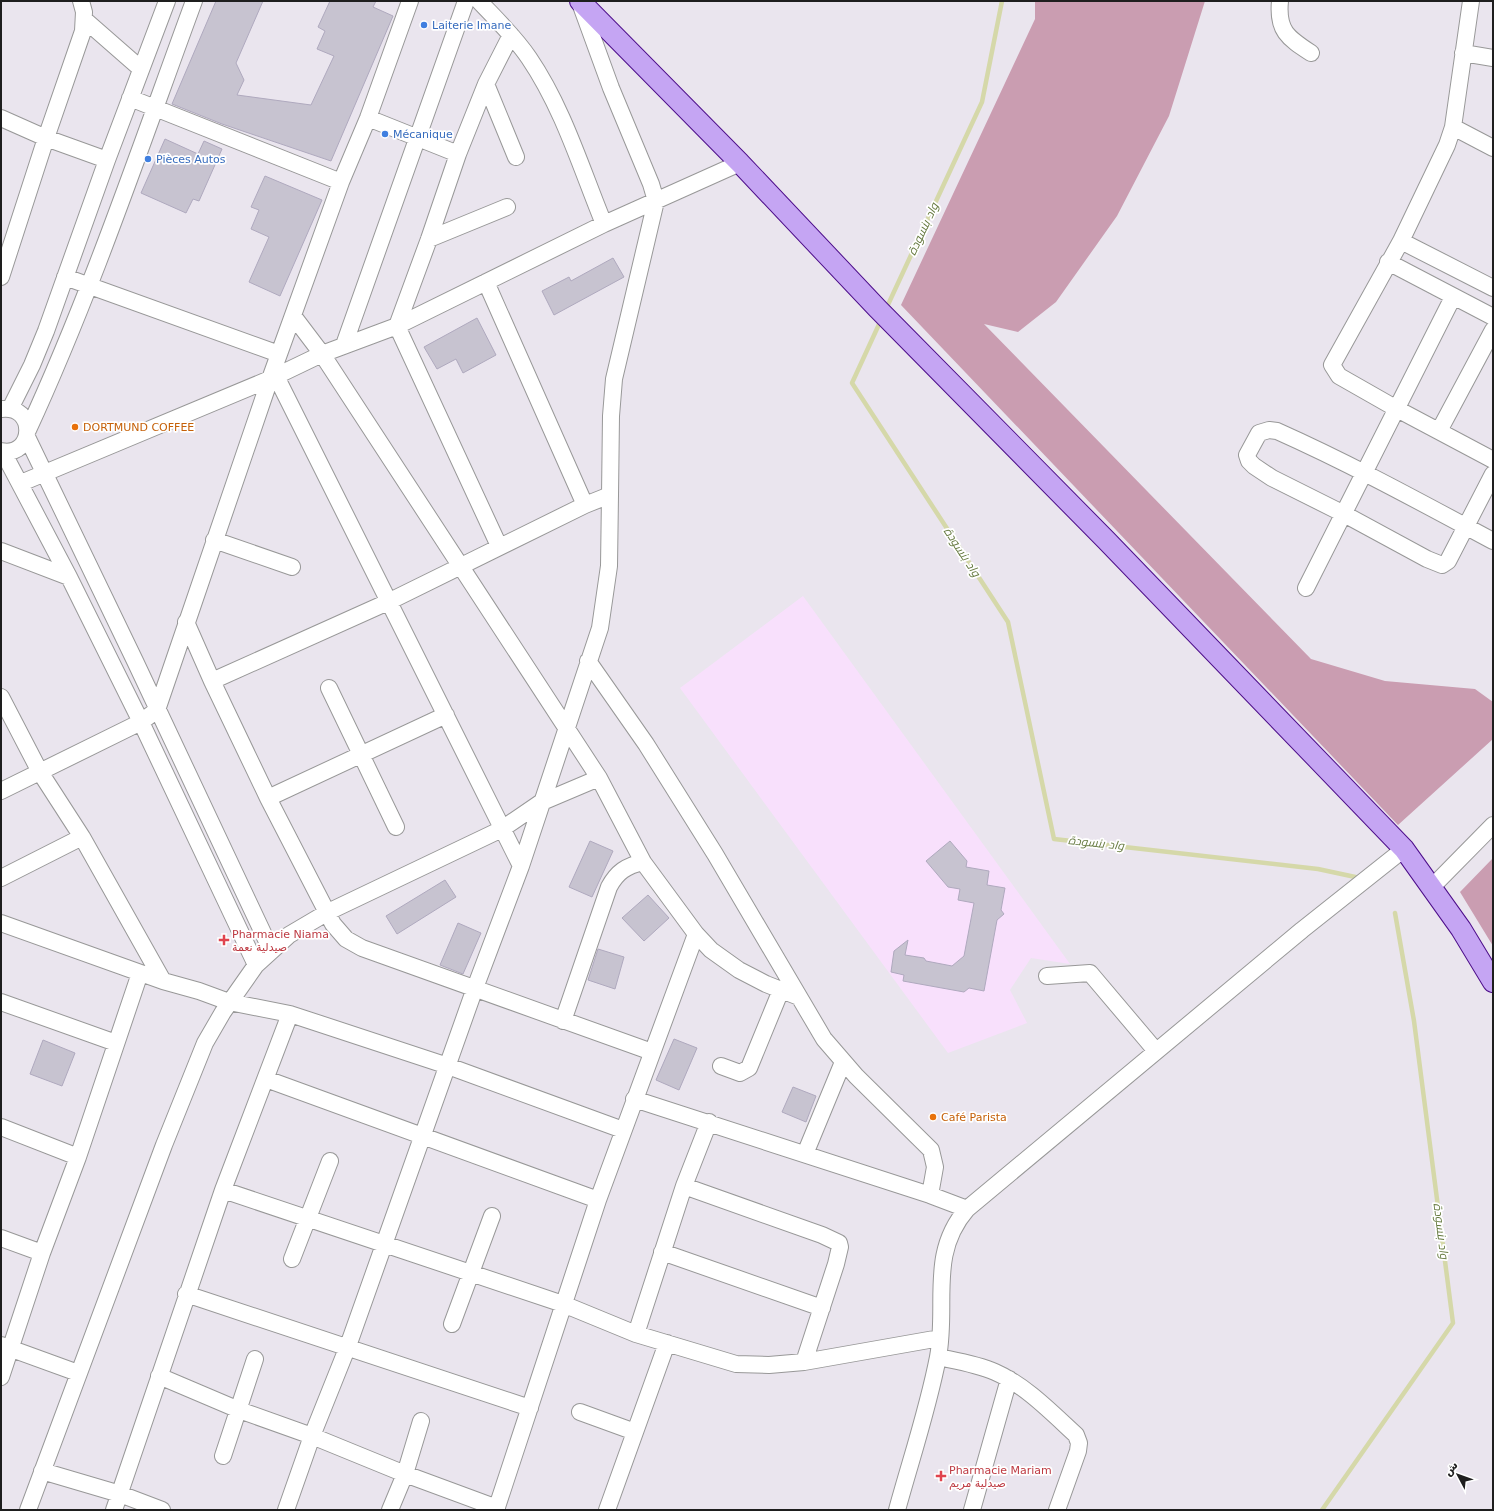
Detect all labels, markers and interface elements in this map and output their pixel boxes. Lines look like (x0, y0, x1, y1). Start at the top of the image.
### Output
place label: Laiterie Imane (432, 19, 512, 32)
marker: Laiterie Imane (419, 20, 429, 30)
place label: Mécanique (393, 128, 453, 141)
marker: Mécanique (380, 129, 390, 139)
place label: Pièces Autos (156, 153, 226, 166)
marker: Pièces Autos (143, 154, 153, 164)
water label: واد بنسودة (905, 199, 942, 257)
place label: DORTMUND COFFEE (83, 421, 194, 434)
marker: DORTMUND COFFEE (70, 422, 80, 432)
water label: واد بنسودة (941, 525, 984, 581)
water label: واد بنسودة (1067, 833, 1126, 853)
place label: Pharmacie Niama صيدلية نعمة (232, 928, 329, 954)
marker: Pharmacie Niama صيدلية نعمة (219, 935, 229, 945)
place label: Café Parista (941, 1111, 1007, 1124)
marker: Café Parista (928, 1112, 938, 1122)
water label: واد بنسودة (1431, 1202, 1452, 1261)
north arrow (1438, 1455, 1478, 1495)
text: ش (1441, 1459, 1461, 1479)
place label: Pharmacie Mariam صيدلية مريم (949, 1464, 1052, 1490)
marker: Pharmacie Mariam صيدلية مريم (936, 1471, 946, 1481)

